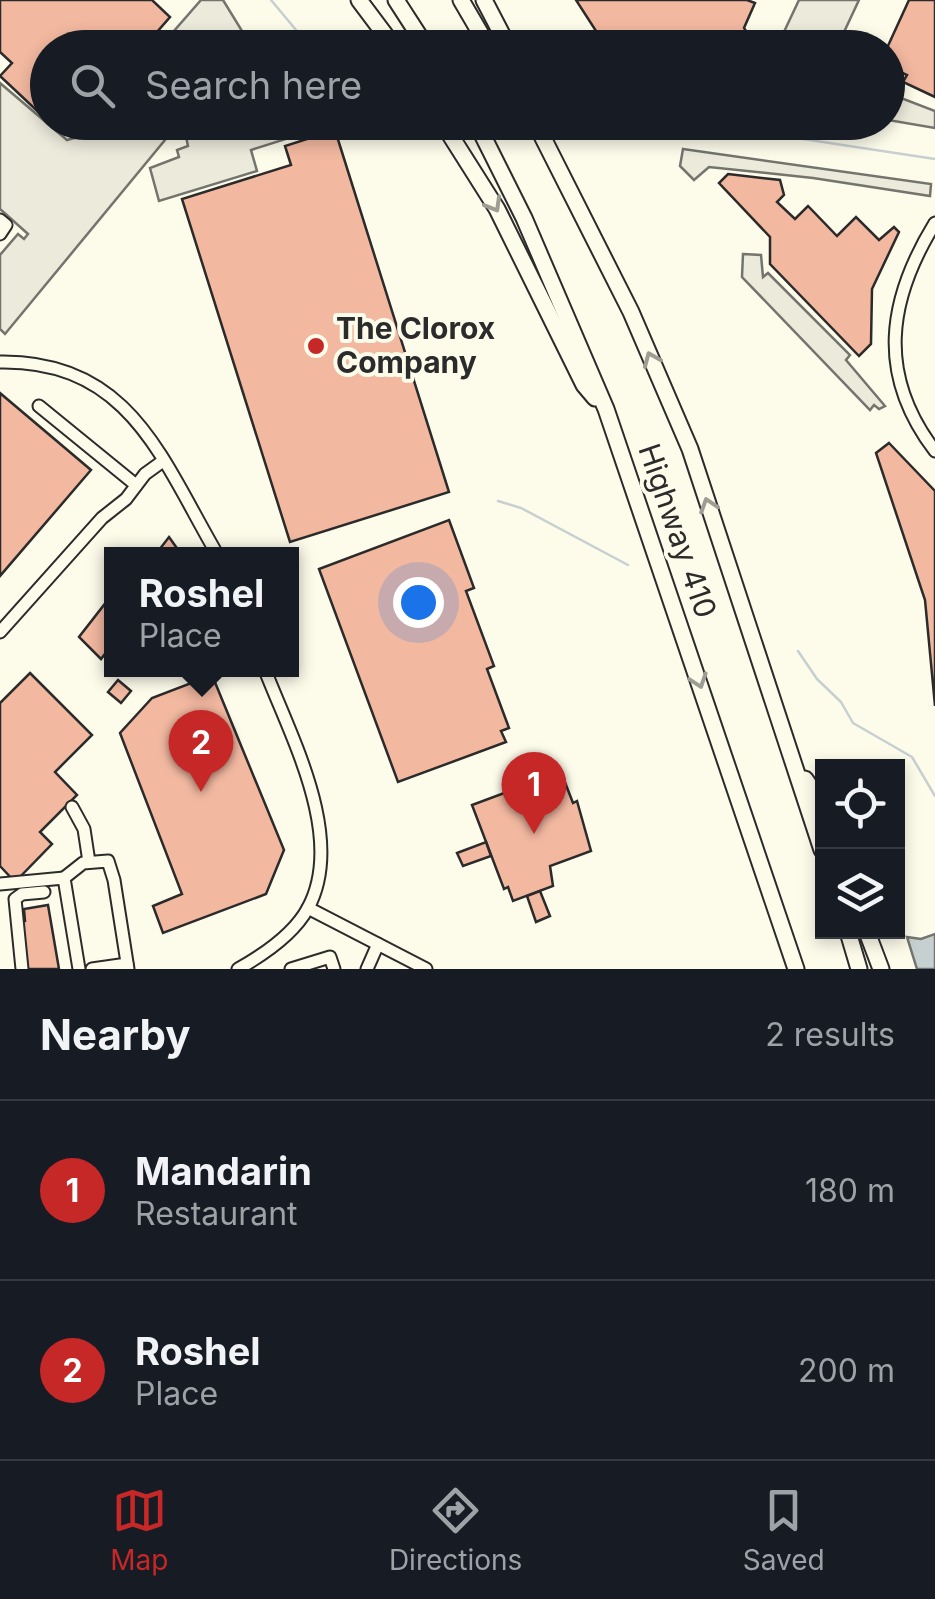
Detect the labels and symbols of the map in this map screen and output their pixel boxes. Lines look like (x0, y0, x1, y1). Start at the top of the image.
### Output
one-way arrow (482, 194, 501, 212)
place label: The Clorox Company (336, 310, 495, 380)
marker: The Clorox Company (305, 335, 327, 357)
one-way arrow (643, 351, 663, 369)
street label: Highway 410 (631, 439, 725, 623)
one-way arrow (700, 497, 720, 514)
your location (393, 577, 444, 628)
one-way arrow (688, 672, 708, 689)
pin: 2 (168, 710, 234, 792)
pin: 1 (502, 752, 566, 834)

